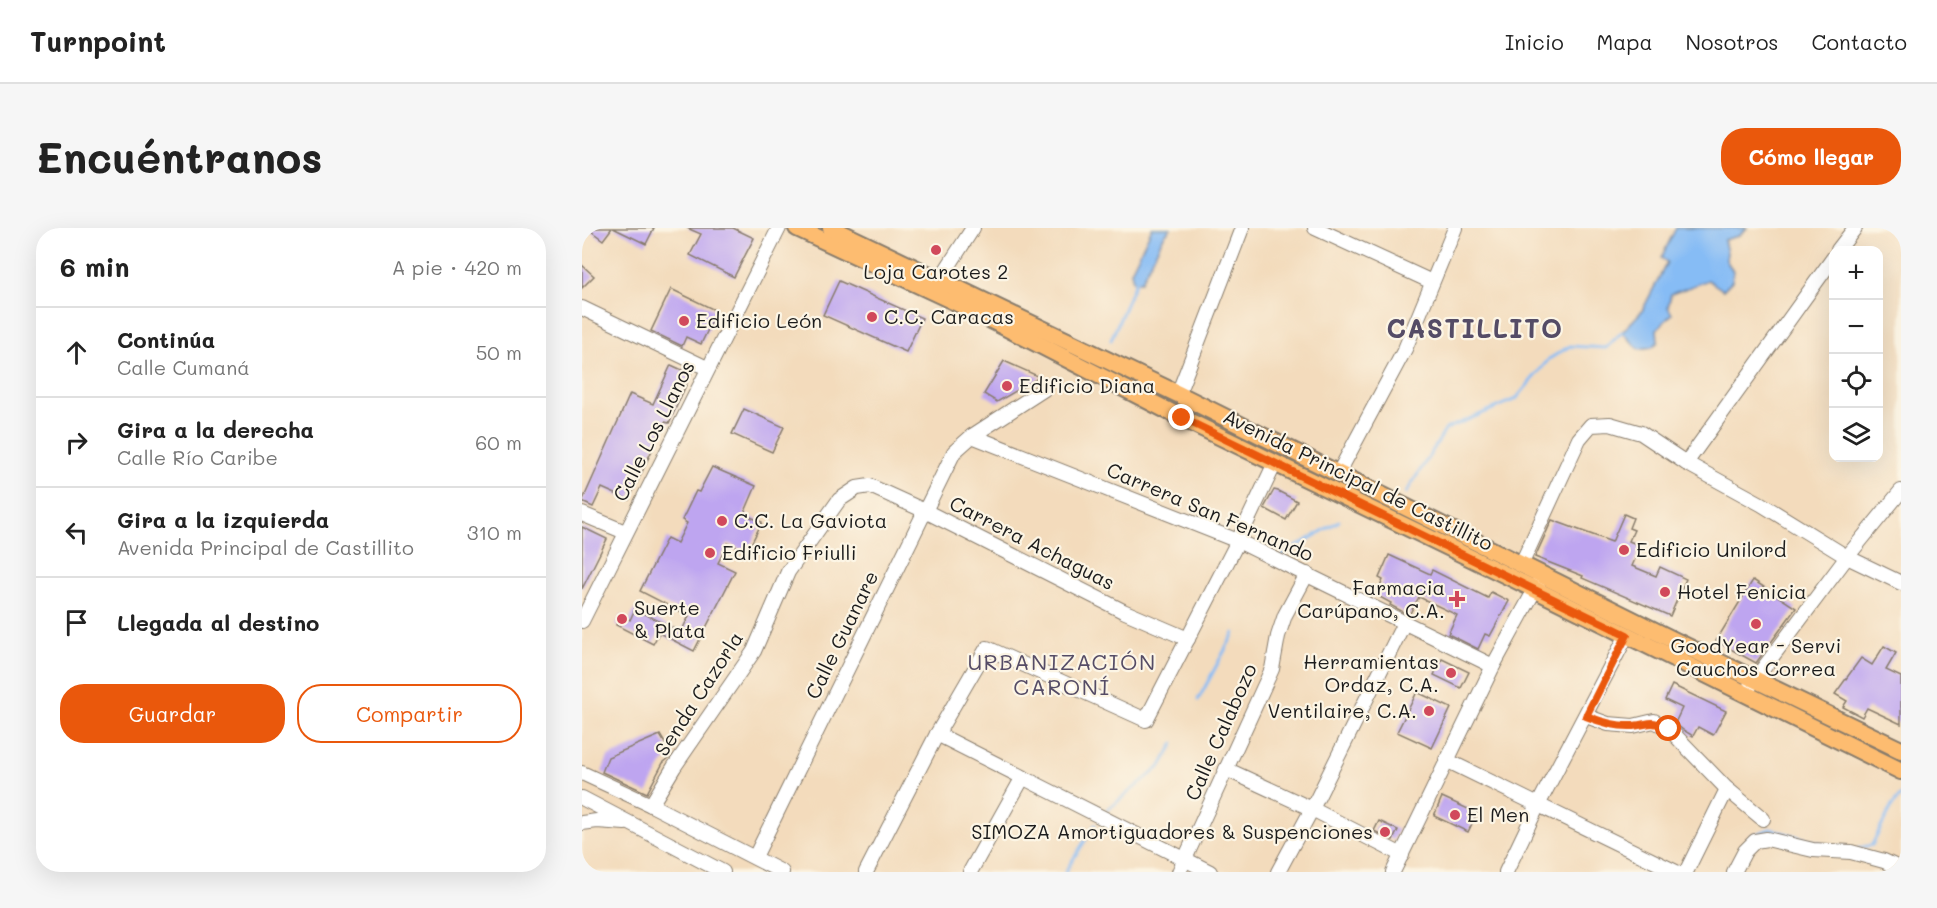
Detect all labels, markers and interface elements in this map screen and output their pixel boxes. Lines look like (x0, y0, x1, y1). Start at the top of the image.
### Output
text: Turnpoint (30, 23, 166, 59)
text: Inicio (1505, 28, 1564, 55)
text: Mapa (1597, 28, 1652, 55)
text: Nosotros (1685, 28, 1779, 55)
text: Contacto (1812, 28, 1907, 55)
button: Cómo llegar (1721, 128, 1901, 185)
text: Encuéntranos (36, 129, 322, 184)
marker: Loja Carotes 2 (929, 243, 943, 257)
map controls (1829, 246, 1883, 462)
button: + (1829, 246, 1883, 300)
text: 6 min (60, 250, 129, 284)
text: A pie · 420 m (392, 254, 522, 280)
place label: Loja Carotes 2 (863, 258, 1009, 284)
button: − (1829, 300, 1883, 354)
place label: C.C. Caracas (884, 303, 1014, 329)
place label: Edificio León (696, 307, 822, 333)
marker: C.C. Caracas (865, 310, 879, 324)
district label: CASTILLITO (1386, 311, 1564, 345)
marker: Edificio León (677, 314, 691, 328)
text: Continúa (117, 325, 215, 354)
icon: ahead (60, 336, 93, 369)
text: 50 m (476, 339, 522, 365)
text: Calle Cumaná (117, 354, 250, 380)
button: locate (1829, 354, 1883, 408)
street label: Calle Los Llanos (606, 356, 700, 505)
place label: Edificio Diana (1019, 372, 1155, 398)
marker: Edificio Diana (1000, 379, 1014, 393)
street label: Avenida Principal de Castillito (1219, 402, 1498, 556)
route end (1168, 404, 1194, 430)
button: layers (1829, 408, 1883, 462)
text: Gira a la derecha (117, 415, 314, 444)
icon: right (60, 426, 93, 459)
text: 60 m (475, 429, 522, 455)
text: Calle Río Caribe (117, 444, 278, 470)
street label: Carrera San Fernando (1103, 456, 1318, 566)
street label: Carrera Achaguas (945, 489, 1120, 595)
text: Gira a la izquierda (117, 505, 329, 534)
place label: C.C. La Gaviota (734, 507, 887, 533)
marker: C.C. La Gaviota (715, 514, 729, 528)
icon: left (60, 516, 93, 549)
text: 310 m (467, 519, 522, 545)
text: Avenida Principal de Castillito (117, 534, 414, 560)
place label: Edificio Unilord (1636, 536, 1786, 562)
place label: Edificio Friulli (722, 539, 857, 565)
marker: Edificio Unilord (1617, 543, 1631, 557)
marker: Edificio Friulli (703, 546, 717, 560)
street label: Calle Guanare (799, 566, 883, 703)
place label: Farmacia Carúpano, C.A. (1297, 574, 1445, 623)
place label: Hotel Fenicia (1677, 578, 1807, 604)
marker: Hotel Fenicia (1658, 585, 1672, 599)
marker: Farmacia Carúpano, C.A. (1450, 592, 1464, 606)
place label: Suerte & Plata (634, 594, 706, 643)
icon: arrive (60, 606, 93, 639)
text: Llegada al destino (117, 608, 319, 637)
marker: Suerte & Plata (615, 612, 629, 626)
marker: GoodYear - Servi Cauchos Correa (1749, 617, 1763, 631)
street label: Senda Cazorla (648, 626, 748, 761)
place label: GoodYear - Servi Cauchos Correa (1671, 632, 1841, 681)
district label: URBANIZACIÓN CARONÍ (967, 647, 1157, 701)
place label: Herramientas Ordaz, C.A. (1303, 648, 1439, 697)
street label: Calle Calabozo (1178, 659, 1262, 804)
marker: Herramientas Ordaz, C.A. (1444, 666, 1458, 680)
button: Guardar (60, 684, 285, 743)
button: Compartir (297, 684, 522, 743)
place label: Ventilaire, C.A. (1267, 697, 1417, 723)
marker: Ventilaire, C.A. (1422, 704, 1436, 718)
route start (1655, 715, 1681, 741)
place label: El Men (1467, 801, 1529, 827)
marker: El Men (1448, 808, 1462, 822)
place label: SIMOZA Amortiguadores & Suspenciones (971, 818, 1373, 844)
marker: SIMOZA Amortiguadores & Suspenciones (1378, 825, 1392, 839)

